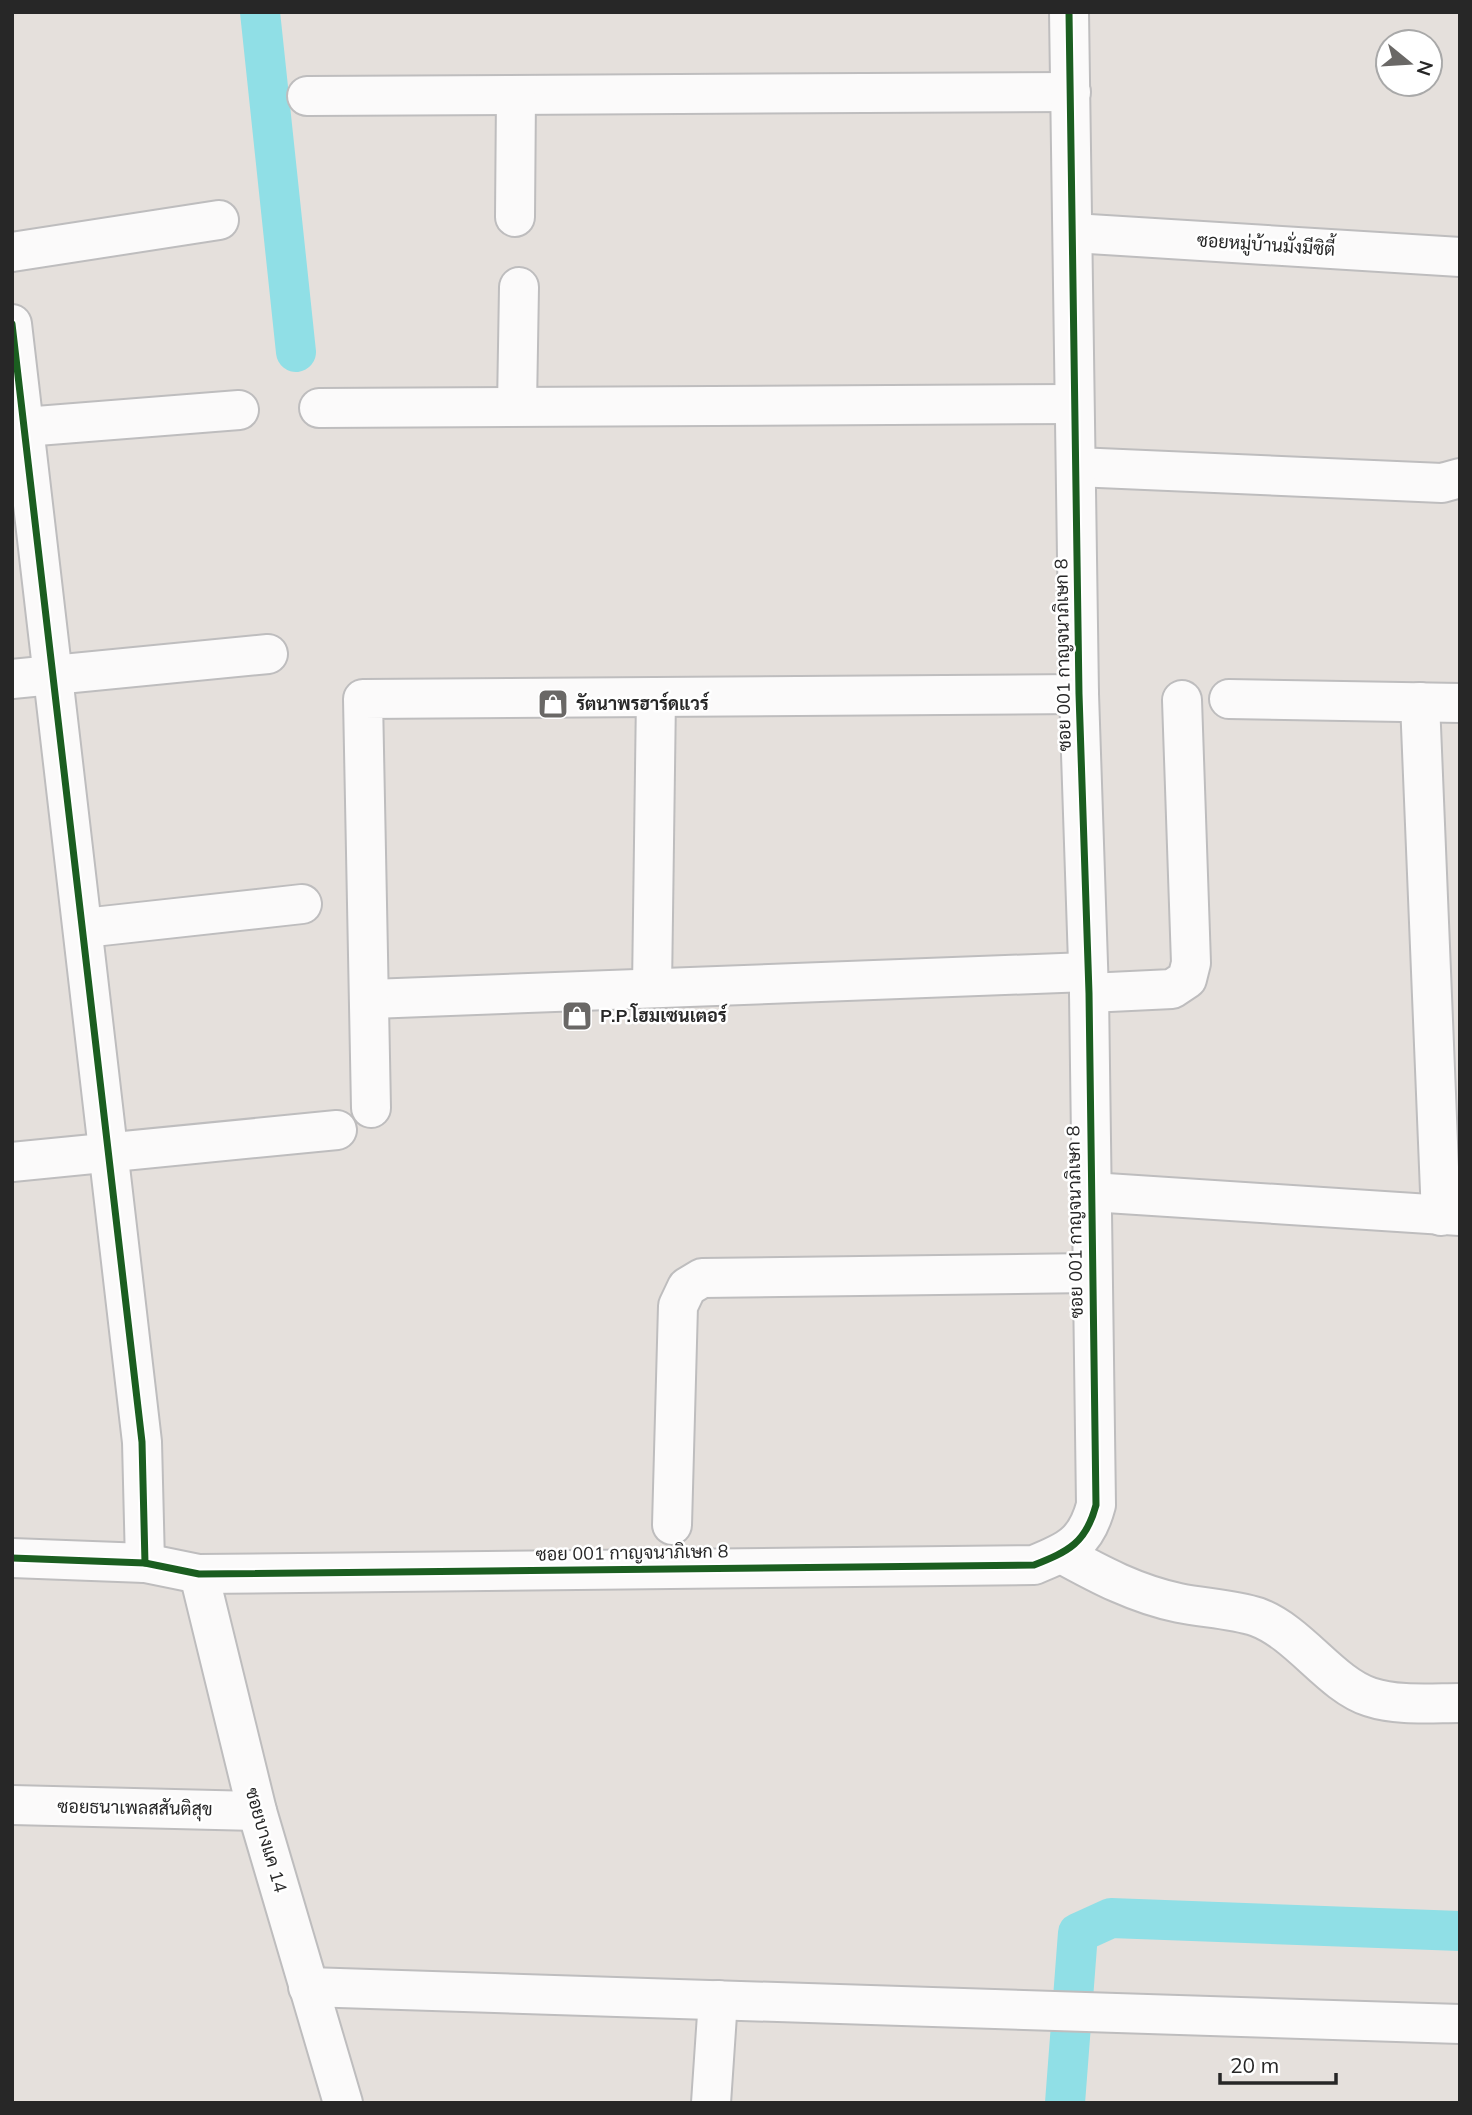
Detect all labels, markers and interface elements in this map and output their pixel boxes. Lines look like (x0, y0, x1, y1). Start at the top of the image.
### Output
north arrow (1374, 28, 1444, 98)
text: N (1412, 58, 1439, 79)
street label: ซอยหมู่บ้านมั่งมีซิตี้ (1196, 224, 1337, 263)
street label: ซอย 001 กาญจนาภิเษก 8 (1049, 558, 1076, 752)
shop icon: รัตนาพรฮาร์ดแวร์ (536, 687, 570, 721)
place label: รัตนาพรฮาร์ดแวร์ (576, 691, 710, 715)
shop icon: P.P.โฮมเซนเตอร์ (560, 999, 594, 1033)
place label: P.P.โฮมเซนเตอร์ (600, 1003, 728, 1027)
street label: ซอย 001 กาญจนาภิเษก 8 (1061, 1125, 1088, 1319)
street label: ซอย 001 กาญจนาภิเษก 8 (535, 1539, 729, 1566)
street label: ซอยบางแค 14 (241, 1785, 292, 1895)
street label: ซอยธนาเพลสสันติสุข (57, 1795, 213, 1821)
scale bar (1220, 2042, 1336, 2086)
text: 20 m (1230, 2052, 1279, 2078)

